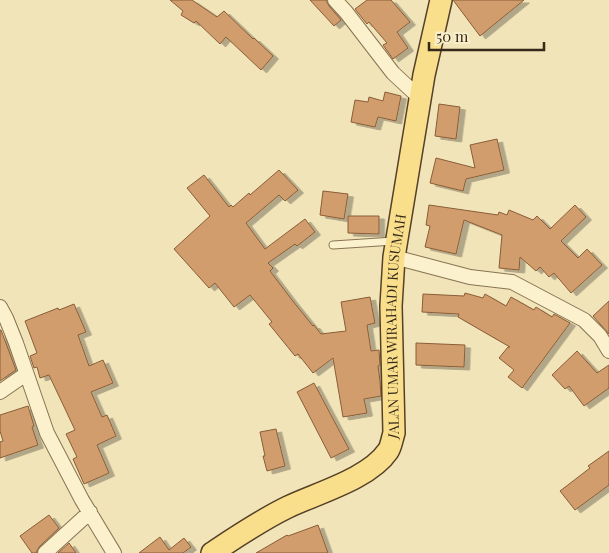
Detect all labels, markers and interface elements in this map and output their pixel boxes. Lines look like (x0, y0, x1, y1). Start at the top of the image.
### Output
scale bar (429, 20, 544, 52)
text: 50 m (436, 26, 469, 46)
street label: JALAN UMAR WIRAHADI KUSUMAH (381, 212, 410, 441)

